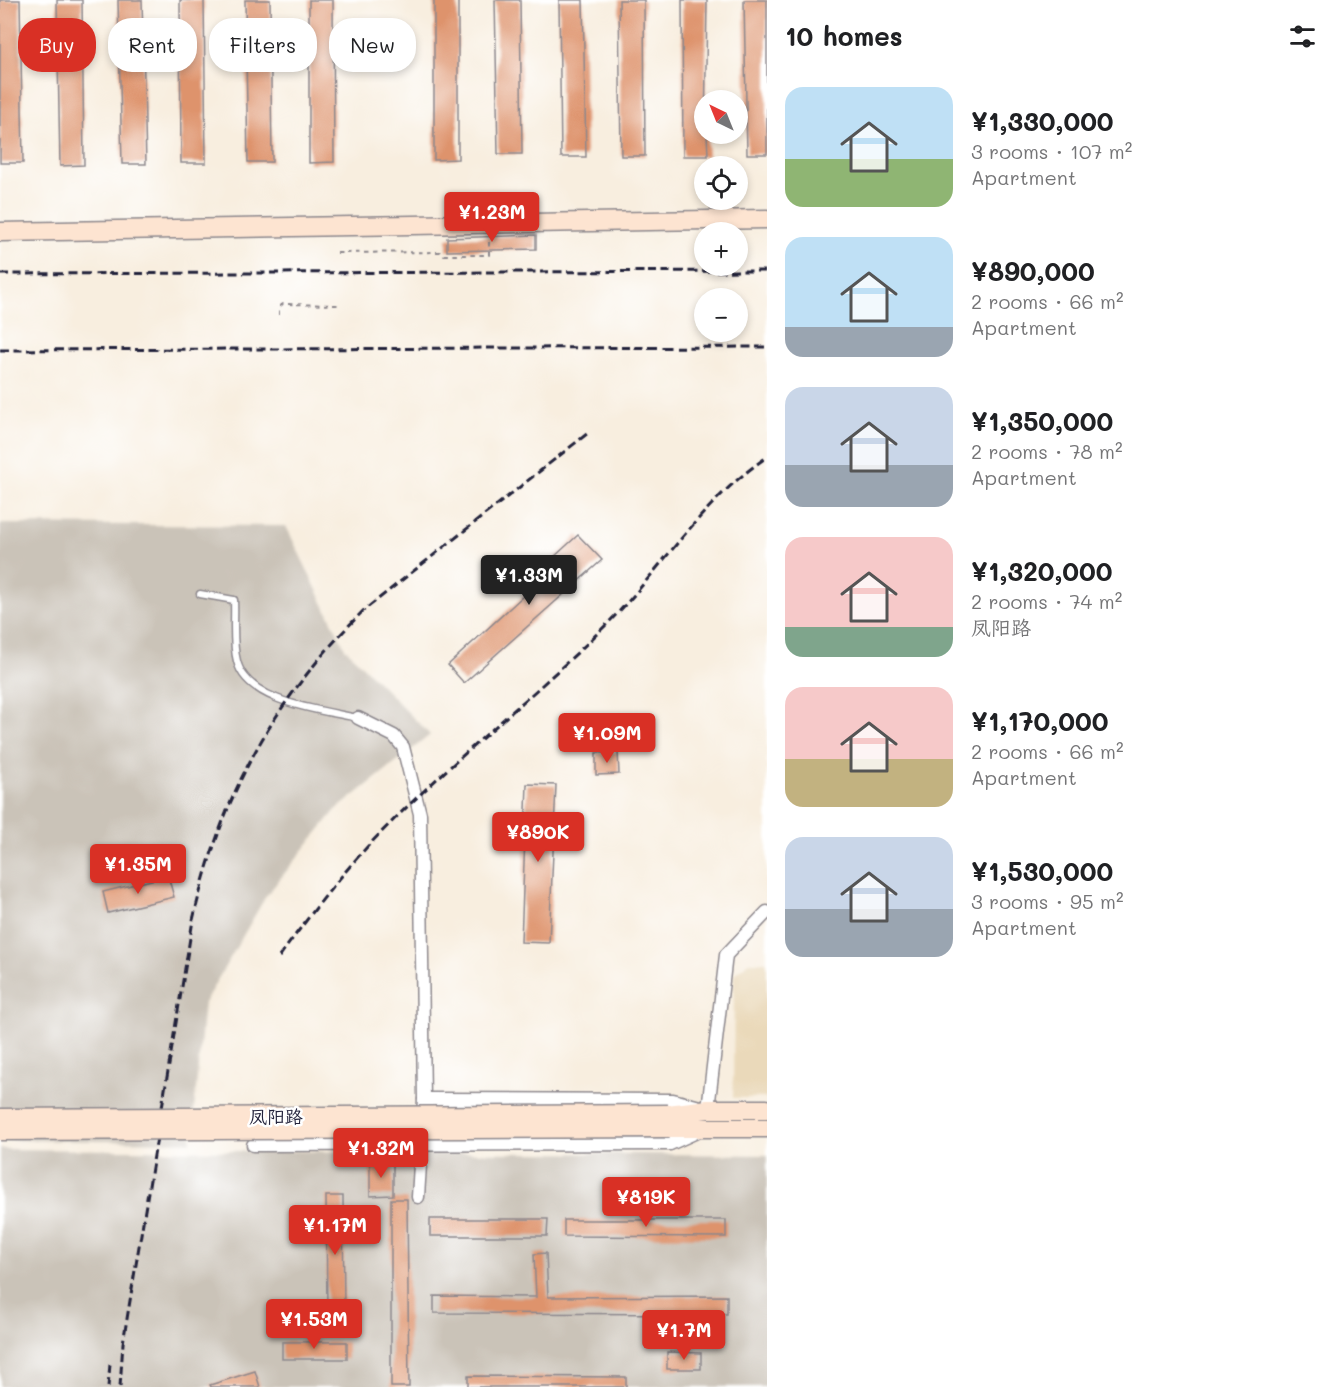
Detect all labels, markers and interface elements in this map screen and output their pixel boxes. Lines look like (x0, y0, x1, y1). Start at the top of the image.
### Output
chip: Buy (18, 18, 96, 72)
chip: Rent (108, 18, 197, 72)
chip: Filters (209, 18, 317, 72)
chip: New (329, 18, 416, 72)
text: 10 homes (785, 19, 903, 53)
icon: filters (1286, 20, 1319, 53)
north arrow (694, 90, 748, 144)
map controls (694, 90, 748, 342)
text: ¥1,330,000 (971, 104, 1114, 138)
icon: home (833, 111, 905, 183)
text: 3 rooms · 107 m² (971, 138, 1132, 164)
button: locate (694, 156, 748, 210)
text: Apartment (971, 164, 1077, 190)
pin: ¥1.23M (443, 192, 541, 243)
text: ¥1.23M (458, 198, 526, 224)
button: + (694, 222, 748, 276)
text: ¥890,000 (971, 254, 1095, 288)
icon: home (833, 261, 905, 333)
button: − (694, 288, 748, 342)
text: 2 rooms · 66 m² (971, 288, 1124, 314)
text: Apartment (971, 314, 1077, 340)
text: ¥1,350,000 (971, 404, 1113, 438)
icon: home (833, 411, 905, 483)
text: 2 rooms · 78 m² (971, 438, 1123, 464)
text: Apartment (971, 464, 1077, 490)
text: ¥1,320,000 (971, 554, 1113, 588)
pin: ¥1.33M (480, 555, 578, 606)
text: ¥1.33M (495, 561, 563, 587)
icon: home (833, 561, 905, 633)
text: 2 rooms · 74 m² (971, 588, 1122, 614)
text: 凤阳路 (971, 614, 1031, 640)
text: ¥1,170,000 (971, 704, 1108, 738)
icon: home (833, 711, 905, 783)
pin: ¥1.09M (558, 713, 656, 764)
text: ¥1.09M (572, 719, 642, 745)
text: 2 rooms · 66 m² (971, 738, 1124, 764)
text: Apartment (971, 764, 1077, 790)
pin: ¥890K (496, 812, 580, 863)
text: ¥890K (506, 818, 570, 844)
pin: ¥1.35M (89, 844, 187, 895)
text: ¥1.35M (104, 850, 172, 876)
text: ¥1,530,000 (971, 854, 1113, 888)
icon: home (833, 861, 905, 933)
text: 3 rooms · 95 m² (971, 888, 1123, 914)
text: Apartment (971, 914, 1077, 940)
street label: 凤阳路 (249, 1104, 303, 1128)
pin: ¥1.32M (332, 1128, 430, 1179)
text: ¥1.32M (347, 1134, 415, 1160)
pin: ¥819K (604, 1177, 688, 1228)
text: ¥819K (616, 1183, 676, 1209)
pin: ¥1.17M (286, 1205, 384, 1256)
text: ¥1.17M (303, 1211, 367, 1237)
pin: ¥1.53M (265, 1299, 363, 1350)
text: ¥1.53M (280, 1305, 348, 1331)
pin: ¥1.7M (642, 1310, 726, 1361)
text: ¥1.7M (656, 1316, 712, 1342)

